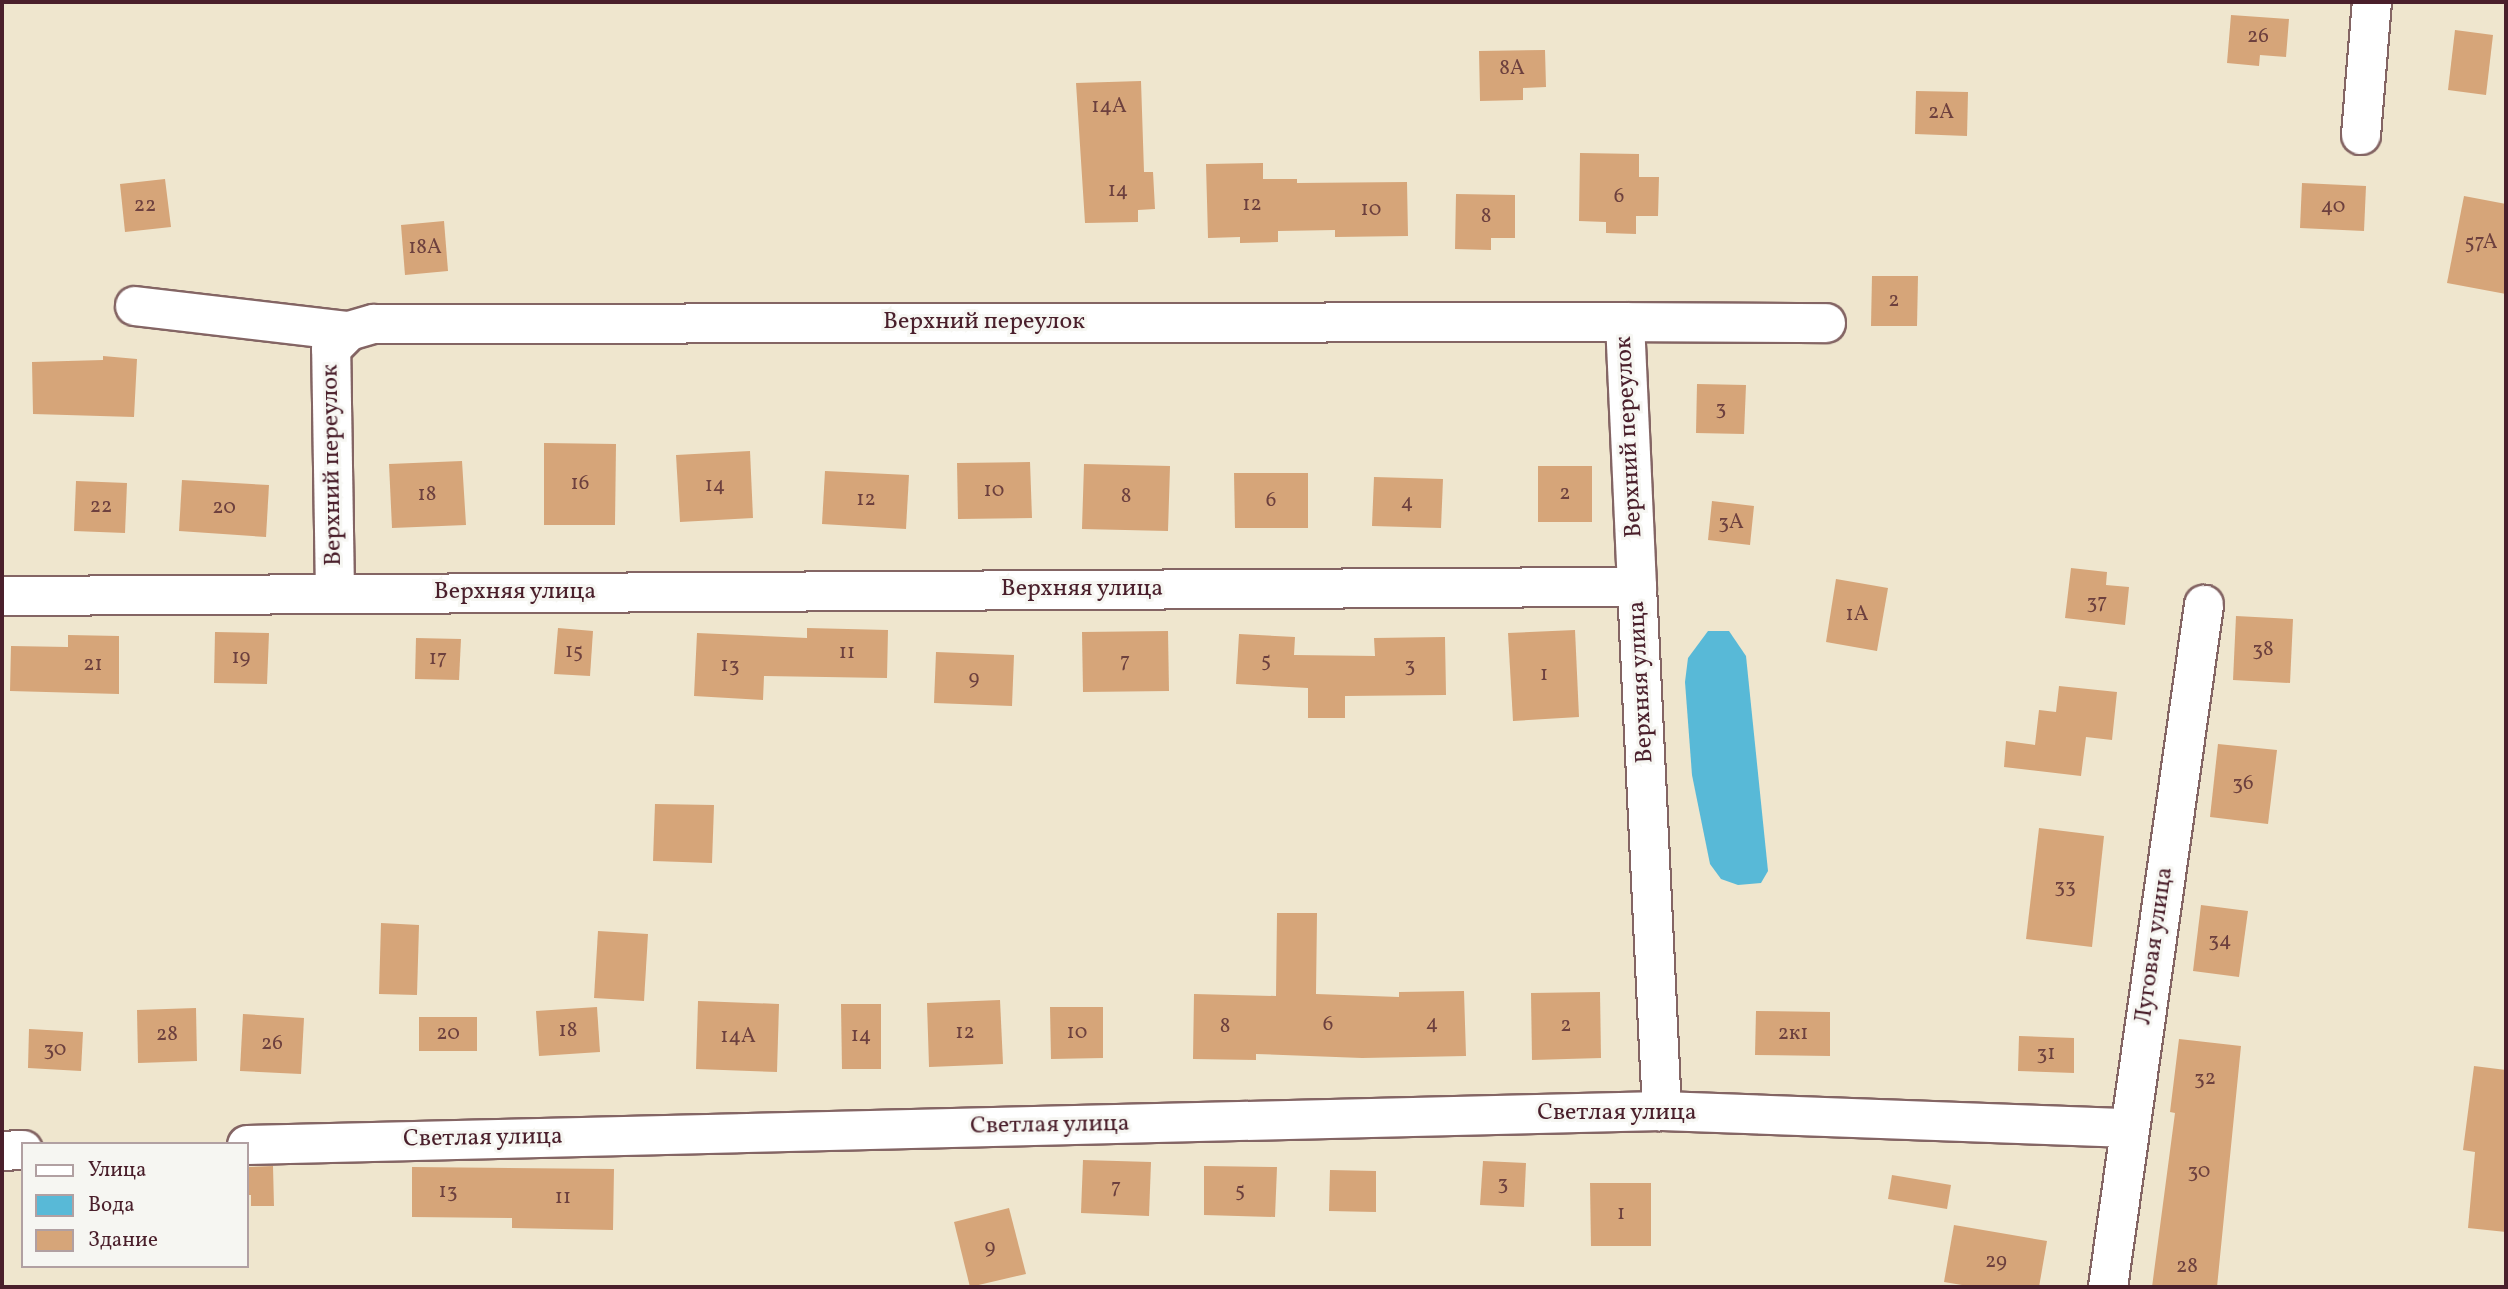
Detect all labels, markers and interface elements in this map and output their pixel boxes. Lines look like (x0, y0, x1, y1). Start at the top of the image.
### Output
house number: 26 (2247, 24, 2269, 50)
house number: 8А (1499, 56, 1525, 82)
house number: 14А (1091, 94, 1127, 120)
house number: 2А (1928, 100, 1954, 126)
house number: 14 (1108, 178, 1128, 204)
house number: 6 (1614, 184, 1624, 210)
house number: 12 (1242, 192, 1262, 218)
house number: 22 (134, 193, 156, 219)
house number: 40 (2321, 194, 2345, 220)
house number: 10 (1361, 197, 1381, 223)
house number: 8 (1481, 204, 1491, 230)
house number: 57А (2465, 230, 2497, 256)
house number: 18А (408, 235, 442, 261)
house number: 2 (1888, 288, 1900, 314)
street label: Верхний переулок (883, 309, 1085, 337)
street label: Верхний переулок (1610, 335, 1650, 539)
street label: Верхний переулок (317, 364, 349, 566)
house number: 3 (1716, 396, 1726, 422)
house number: 16 (571, 471, 589, 497)
house number: 14 (705, 473, 725, 499)
house number: 10 (984, 478, 1004, 504)
house number: 2 (1559, 481, 1571, 507)
house number: 18 (418, 482, 436, 508)
house number: 8 (1121, 484, 1131, 510)
house number: 12 (856, 487, 876, 513)
house number: 6 (1266, 488, 1276, 514)
house number: 4 (1401, 490, 1413, 516)
house number: 22 (90, 494, 112, 520)
house number: 20 (212, 495, 236, 521)
house number: 3А (1718, 510, 1744, 536)
street label: Верхняя улица (1000, 576, 1164, 604)
street label: Верхняя улица (433, 579, 597, 607)
house number: 37 (2087, 590, 2107, 616)
street label: Верхняя улица (1623, 600, 1661, 764)
house number: 1А (1846, 602, 1868, 628)
house number: 38 (2252, 637, 2274, 663)
house number: 15 (565, 639, 583, 665)
house number: 11 (839, 640, 855, 666)
house number: 19 (231, 645, 251, 671)
house number: 17 (429, 646, 447, 672)
house number: 5 (1261, 648, 1271, 674)
house number: 7 (1120, 649, 1130, 675)
house number: 21 (83, 652, 103, 678)
house number: 13 (721, 653, 739, 679)
house number: 3 (1405, 653, 1415, 679)
house number: 1 (1540, 662, 1548, 688)
house number: 9 (969, 666, 979, 692)
house number: 36 (2232, 771, 2254, 797)
street label: Луговая улица (2130, 865, 2180, 1027)
house number: 33 (2054, 874, 2076, 900)
house number: 34 (2208, 928, 2232, 954)
house number: 4 (1426, 1011, 1438, 1037)
house number: 6 (1323, 1012, 1333, 1038)
house number: 2 (1560, 1013, 1572, 1039)
house number: 8 (1220, 1014, 1230, 1040)
house number: 18 (559, 1018, 577, 1044)
house number: 12 (955, 1020, 975, 1046)
house number: 10 (1067, 1020, 1087, 1046)
house number: 20 (436, 1021, 460, 1047)
house number: 2к1 (1778, 1021, 1808, 1047)
house number: 28 (156, 1022, 178, 1048)
house number: 14 (851, 1023, 871, 1049)
house number: 14А (720, 1024, 756, 1050)
house number: 26 (261, 1031, 283, 1057)
house number: 30 (44, 1037, 66, 1063)
house number: 31 (2037, 1041, 2055, 1067)
house number: 32 (2194, 1066, 2216, 1092)
street label: Светлая улица (1537, 1100, 1697, 1128)
street label: Светлая улица (970, 1110, 1130, 1142)
street label: Светлая улица (403, 1123, 563, 1155)
legend (21, 1142, 248, 1268)
text: Улица (88, 1156, 146, 1185)
house number: 30 (2188, 1159, 2210, 1185)
house number: 3 (1498, 1171, 1508, 1197)
house number: 7 (1111, 1175, 1121, 1201)
house number: 5 (1235, 1178, 1245, 1204)
house number: 13 (439, 1179, 457, 1205)
house number: 11 (555, 1185, 571, 1211)
text: Вода (88, 1191, 135, 1220)
house number: 1 (1617, 1201, 1625, 1227)
text: Здание (88, 1226, 158, 1255)
house number: 9 (985, 1235, 995, 1261)
house number: 29 (1985, 1249, 2007, 1275)
house number: 28 (2176, 1254, 2198, 1280)

